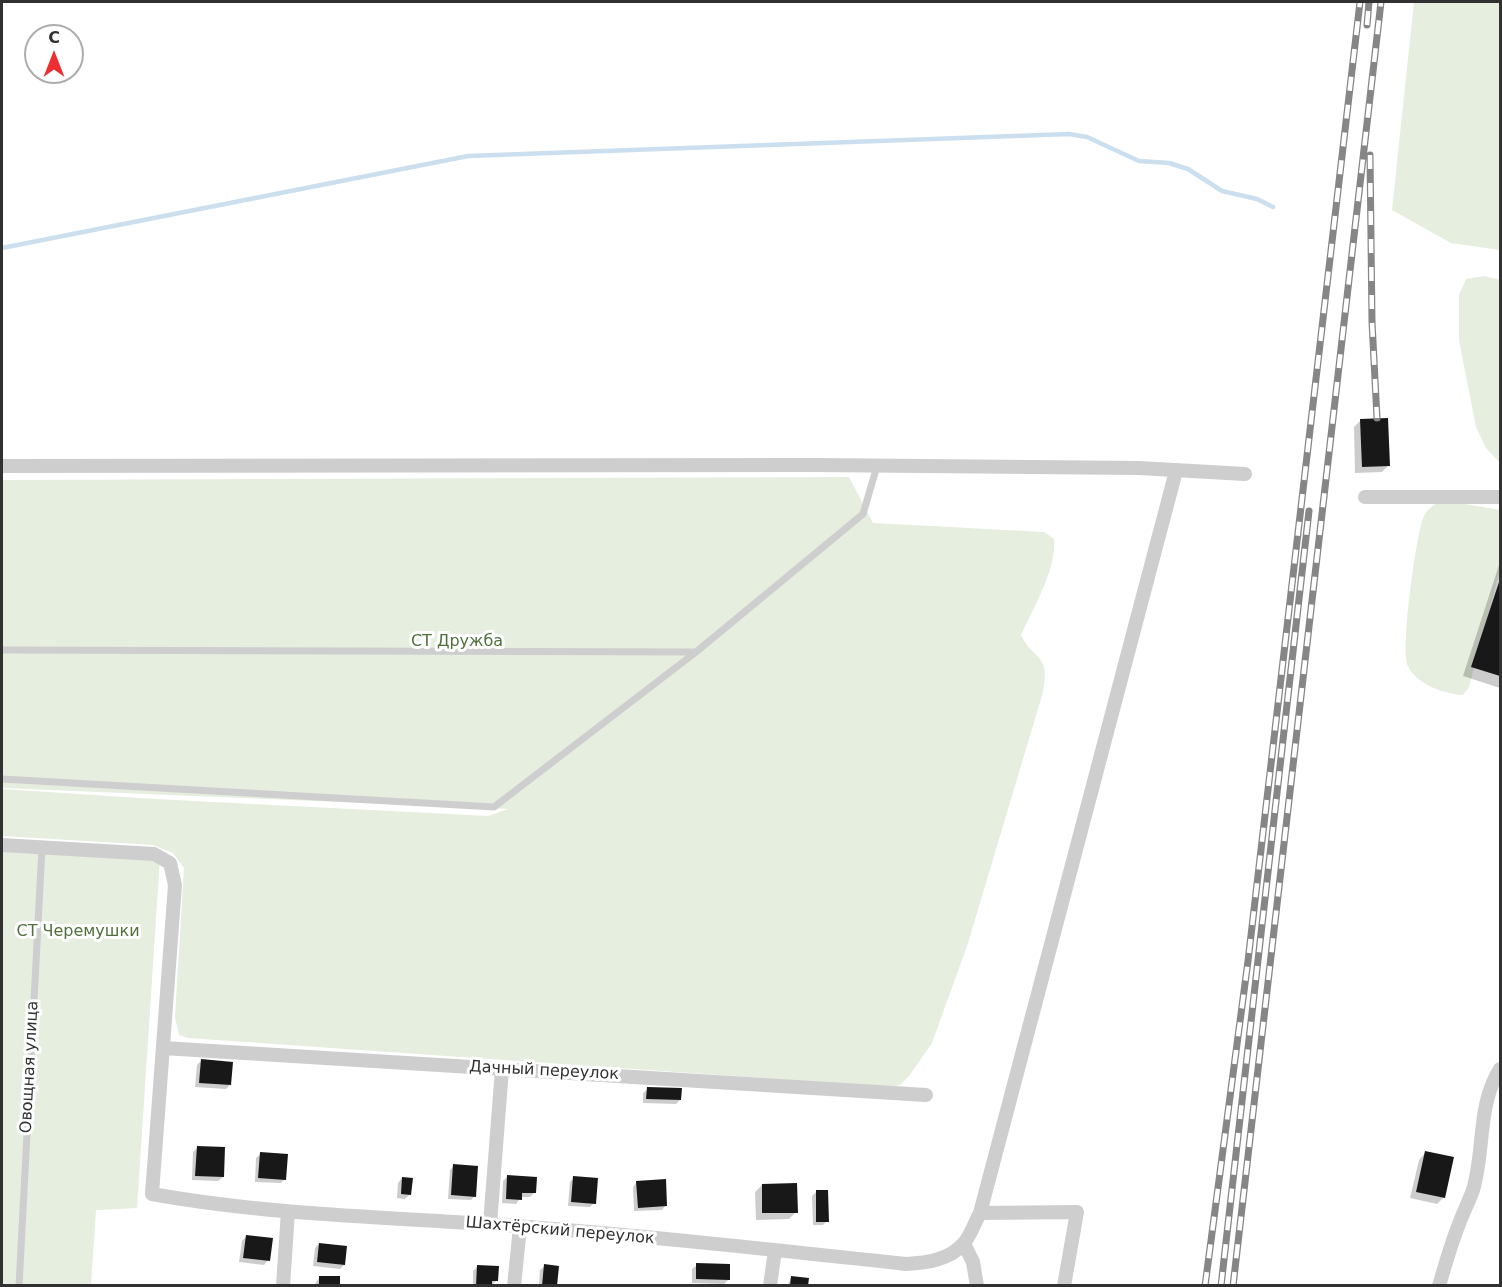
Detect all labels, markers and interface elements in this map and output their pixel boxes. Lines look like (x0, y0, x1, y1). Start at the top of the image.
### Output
north arrow (24, 24, 84, 84)
text: С (48, 28, 60, 47)
park label: СТ Дружба (411, 632, 503, 652)
park label: СТ Черемушки (16, 922, 140, 942)
street label: Овощная улица (17, 1000, 43, 1134)
street label: Дачный переулок (469, 1057, 619, 1085)
street label: Шахтёрский переулок (465, 1213, 655, 1249)

